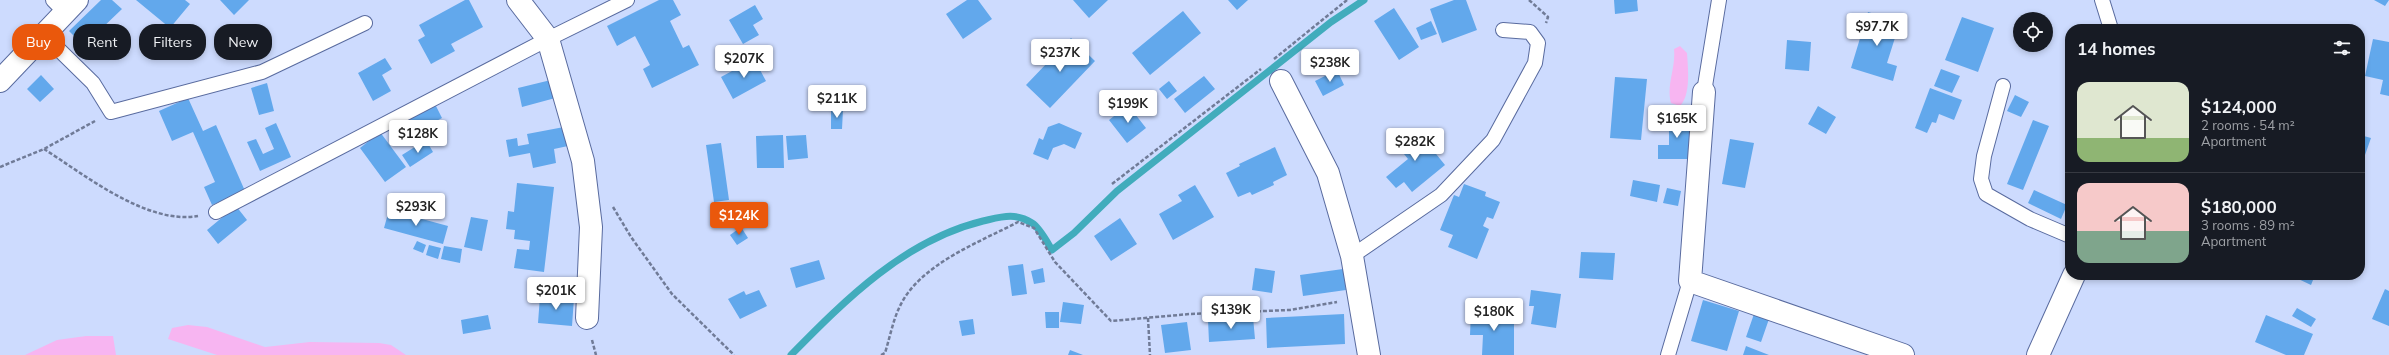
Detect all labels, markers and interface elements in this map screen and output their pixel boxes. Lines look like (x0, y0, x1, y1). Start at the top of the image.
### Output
map controls (2013, 12, 2053, 52)
button: locate (2013, 12, 2053, 52)
pin: $97.7K (1844, 13, 1910, 47)
text: $97.7K (1855, 18, 1899, 34)
chip: Buy (12, 24, 65, 60)
chip: Rent (73, 24, 131, 60)
chip: Filters (139, 24, 206, 60)
chip: New (214, 24, 272, 60)
icon: filters (2331, 37, 2353, 59)
text: 14 homes (2077, 38, 2156, 59)
pin: $237K (1032, 39, 1088, 73)
text: $237K (1040, 44, 1080, 60)
pin: $207K (716, 45, 772, 79)
pin: $238K (1302, 49, 1358, 83)
text: $207K (724, 50, 764, 66)
text: $238K (1310, 54, 1350, 70)
pin: $211K (809, 85, 865, 119)
text: $211K (817, 90, 857, 106)
pin: $199K (1100, 90, 1156, 124)
text: $199K (1108, 95, 1148, 111)
text: $124,000 (2201, 96, 2277, 117)
icon: home (2109, 98, 2157, 146)
pin: $165K (1649, 105, 1705, 139)
text: $165K (1657, 110, 1697, 126)
text: 2 rooms · 54 m² (2201, 117, 2295, 133)
pin: $128K (390, 120, 446, 154)
text: $128K (398, 125, 438, 141)
pin: $282K (1387, 128, 1443, 162)
text: $282K (1395, 133, 1435, 149)
text: Apartment (2201, 133, 2266, 149)
pin: $293K (388, 193, 444, 227)
text: $180,000 (2201, 196, 2277, 217)
text: $293K (396, 198, 436, 214)
icon: home (2109, 199, 2157, 247)
pin: $124K (711, 202, 767, 236)
text: $124K (719, 207, 759, 223)
text: 3 rooms · 89 m² (2201, 217, 2295, 233)
text: Apartment (2201, 233, 2266, 249)
pin: $201K (528, 277, 584, 311)
text: $201K (536, 282, 576, 298)
pin: $139K (1203, 296, 1259, 330)
pin: $180K (1466, 298, 1522, 332)
text: $139K (1211, 301, 1251, 317)
text: $180K (1474, 303, 1514, 319)

